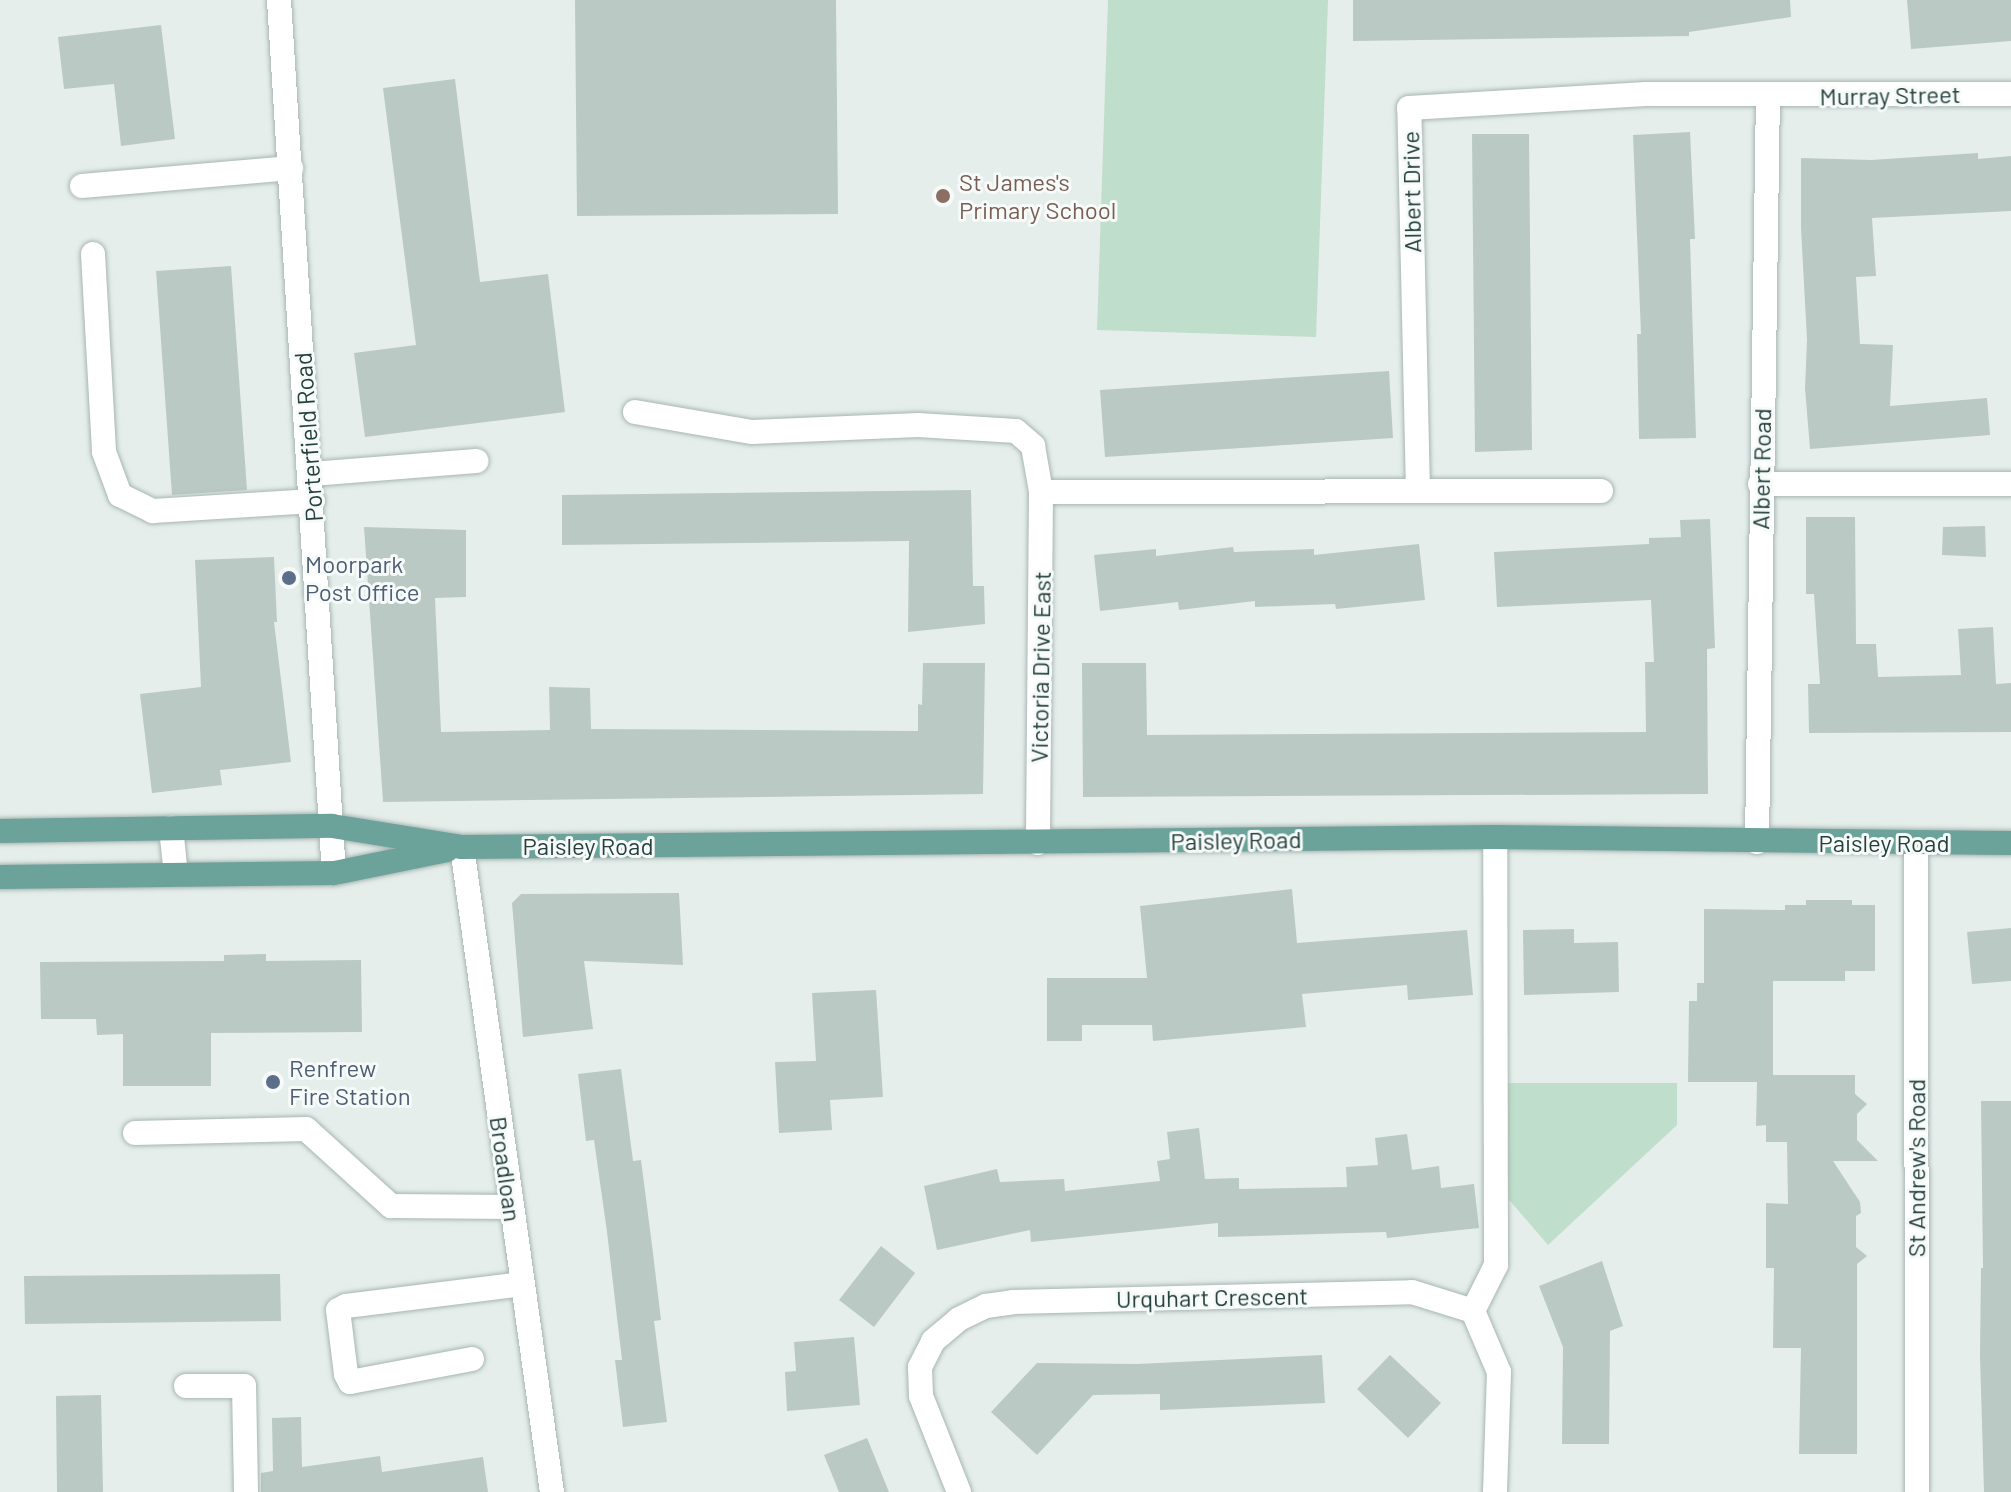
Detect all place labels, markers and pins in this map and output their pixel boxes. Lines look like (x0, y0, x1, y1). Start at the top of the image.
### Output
place label: St James's Primary School (959, 168, 1116, 224)
marker: St James's Primary School (934, 187, 952, 205)
place label: Moorpark Post Office (305, 550, 420, 606)
marker: Moorpark Post Office (280, 569, 298, 587)
place label: Renfrew Fire Station (289, 1054, 411, 1110)
marker: Renfrew Fire Station (264, 1073, 282, 1091)

